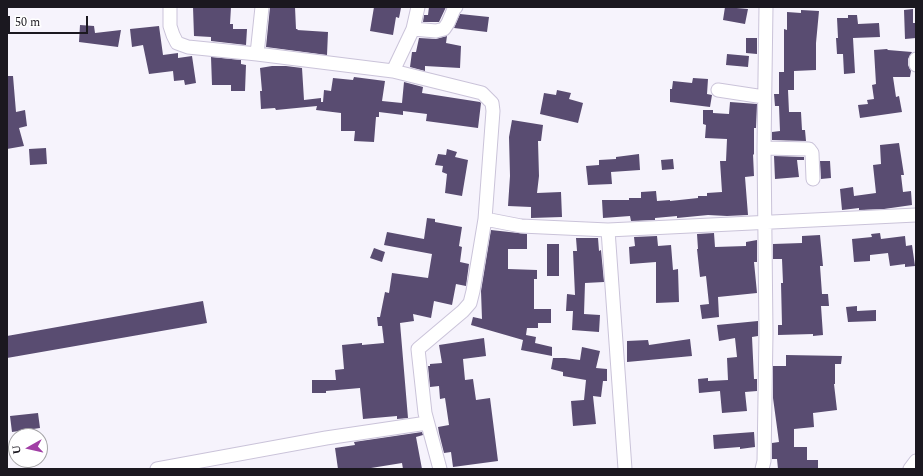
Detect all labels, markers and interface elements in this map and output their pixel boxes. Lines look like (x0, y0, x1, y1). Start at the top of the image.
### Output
scale bar (10, 8, 90, 34)
text: 50 m (15, 13, 40, 32)
north arrow (8, 428, 48, 468)
text: U (8, 444, 26, 455)

